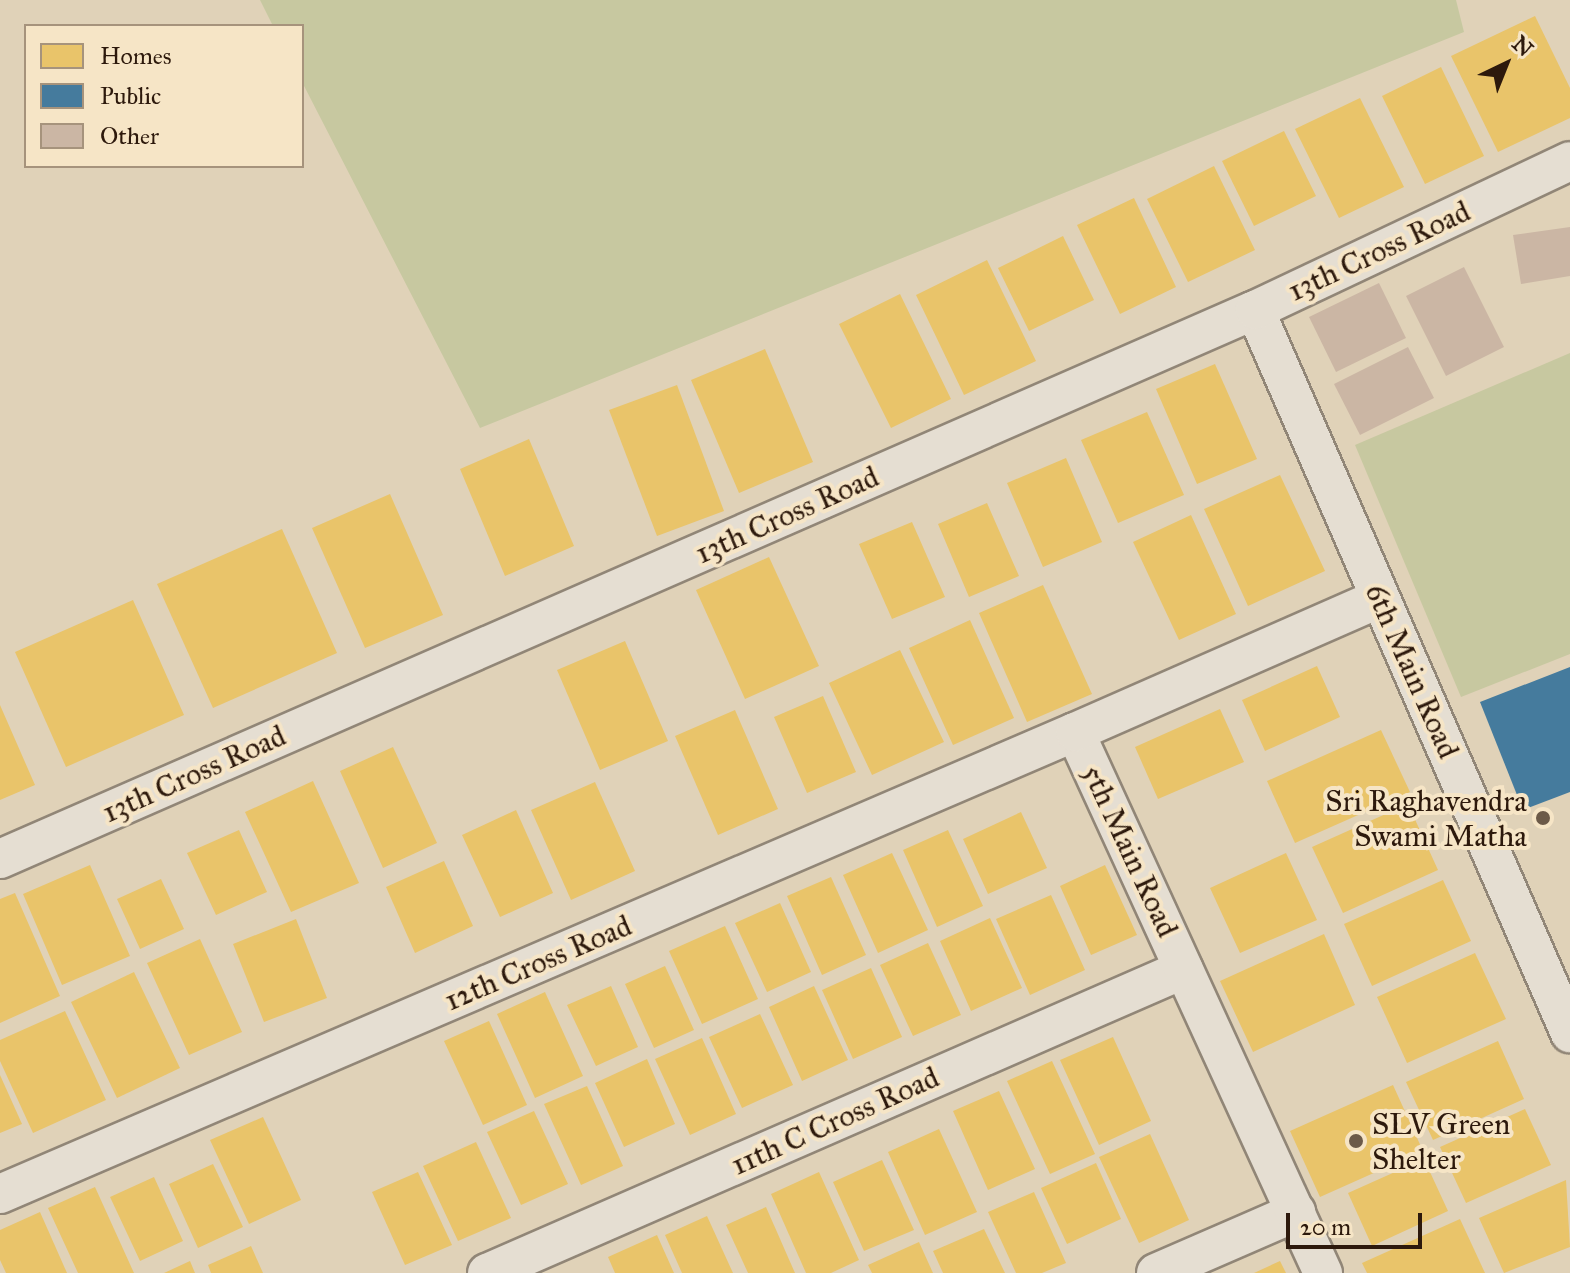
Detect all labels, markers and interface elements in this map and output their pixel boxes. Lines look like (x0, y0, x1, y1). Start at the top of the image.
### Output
legend (24, 24, 304, 168)
north arrow (1466, 24, 1546, 104)
text: N (1507, 30, 1539, 62)
text: Homes (100, 41, 172, 71)
text: Public (100, 81, 161, 111)
text: Other (100, 121, 159, 151)
street label: 13th Cross Road (1282, 193, 1476, 309)
street label: 13th Cross Road (690, 459, 884, 571)
street label: 6th Main Road (1357, 578, 1467, 764)
street label: 13th Cross Road (97, 718, 291, 830)
street label: 5th Main Road (1074, 759, 1186, 943)
place label: Sri Raghavendra Swami Matha (1325, 783, 1527, 854)
marker: Sri Raghavendra Swami Matha (1534, 809, 1552, 827)
street label: 12th Cross Road (439, 907, 637, 1019)
street label: 11th C Cross Road (726, 1059, 944, 1183)
place label: SLV Green Shelter (1372, 1106, 1510, 1176)
marker: SLV Green Shelter (1347, 1132, 1365, 1150)
scale bar (1290, 1197, 1426, 1247)
text: 20 m (1300, 1212, 1351, 1242)

